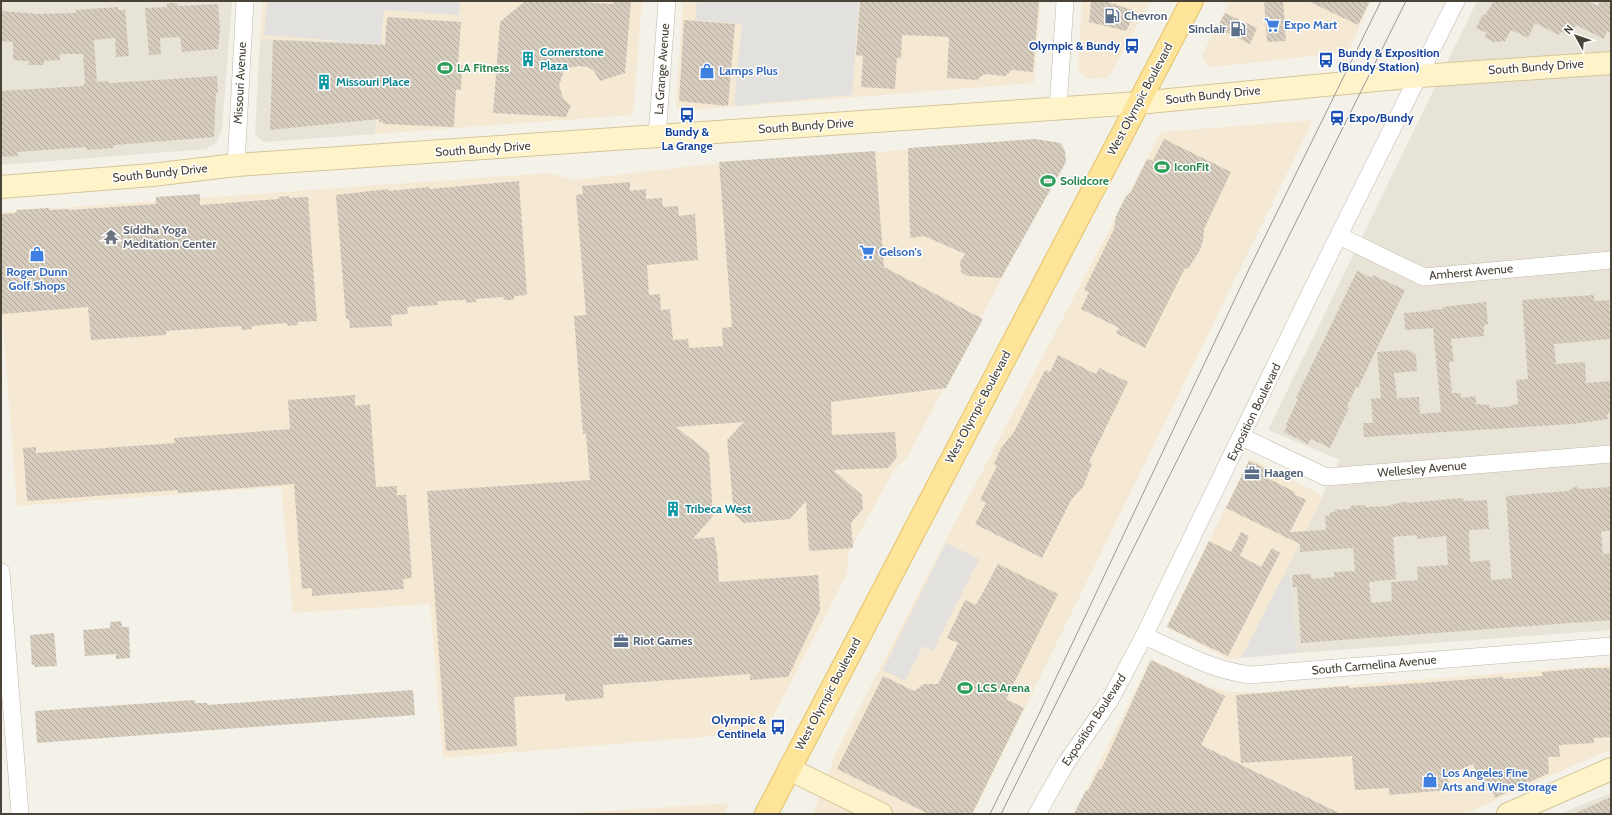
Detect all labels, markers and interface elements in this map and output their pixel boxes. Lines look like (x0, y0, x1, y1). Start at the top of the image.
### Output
fuel station icon: Chevron (1103, 7, 1121, 25)
place label: Chevron (1124, 8, 1167, 23)
supermarket icon: Expo Mart (1263, 16, 1281, 34)
north arrow (1556, 16, 1596, 56)
place label: Expo Mart (1284, 17, 1337, 32)
fuel station icon: Sinclair (1229, 20, 1247, 38)
place label: Sinclair (1188, 21, 1226, 36)
text: N (1560, 22, 1576, 37)
street label: La Grange Avenue (651, 23, 672, 115)
bus stop icon: Olympic & Bundy (1123, 37, 1141, 55)
place label: Olympic & Bundy (1029, 38, 1121, 53)
street label: West Olympic Boulevard (1103, 40, 1176, 158)
street label: Missouri Avenue (230, 42, 249, 124)
place label: Cornerstone Plaza (540, 44, 604, 73)
place label: Bundy & Exposition (Bundy Station) (1338, 45, 1440, 74)
building icon: Cornerstone Plaza (519, 50, 537, 68)
bus stop icon: Bundy & Exposition (Bundy Station) (1317, 51, 1335, 69)
street label: South Bundy Drive (1488, 56, 1584, 77)
sports icon: LA Fitness (436, 59, 454, 77)
place label: LA Fitness (457, 60, 509, 75)
shop icon: Lamps Plus (698, 62, 716, 80)
place label: Lamps Plus (719, 63, 778, 78)
building icon: Missouri Place (315, 73, 333, 91)
place label: Missouri Place (336, 74, 410, 89)
street label: South Bundy Drive (1165, 82, 1261, 107)
bus stop icon: Bundy & La Grange (678, 106, 696, 124)
station icon: Expo/Bundy (1328, 109, 1346, 127)
place label: Expo/Bundy (1349, 110, 1414, 125)
street label: South Bundy Drive (758, 115, 854, 136)
place label: Bundy & La Grange (661, 124, 713, 153)
street label: South Bundy Drive (435, 138, 531, 159)
sports icon: IconFit (1153, 158, 1171, 176)
place label: IconFit (1174, 159, 1209, 174)
street label: South Bundy Drive (112, 160, 208, 185)
sports icon: Solidcore (1039, 172, 1057, 190)
place label: Solidcore (1060, 173, 1109, 188)
place label: Siddha Yoga Meditation Center (123, 222, 216, 251)
temple icon: Siddha Yoga Meditation Center (102, 228, 120, 246)
supermarket icon: Gelson's (858, 243, 876, 261)
place label: Gelson's (879, 244, 922, 259)
shop icon: Roger Dunn Golf Shops (28, 245, 46, 263)
street label: Amherst Avenue (1428, 260, 1514, 283)
place label: Roger Dunn Golf Shops (6, 264, 68, 293)
street label: West Olympic Boulevard (941, 348, 1014, 466)
street label: Exposition Boulevard (1223, 361, 1284, 463)
street label: Wellesley Avenue (1377, 457, 1467, 480)
office icon: Haagen (1243, 464, 1261, 482)
place label: Haagen (1264, 465, 1303, 480)
building icon: Tribeca West (664, 500, 682, 518)
place label: Tribeca West (685, 501, 751, 516)
office icon: Riot Games (612, 632, 630, 650)
place label: Riot Games (633, 633, 693, 648)
street label: West Olympic Boulevard (791, 635, 864, 753)
street label: South Carmelina Avenue (1311, 652, 1437, 677)
street label: Exposition Boulevard (1058, 671, 1129, 768)
sports icon: LCS Arena (956, 679, 974, 697)
place label: LCS Arena (977, 680, 1030, 695)
place label: Olympic & Centinela (712, 712, 766, 741)
bus stop icon: Olympic & Centinela (769, 718, 787, 736)
place label: Los Angeles Fine Arts and Wine Storage (1442, 765, 1557, 794)
shop icon: Los Angeles Fine Arts and Wine Storage (1421, 771, 1439, 789)

